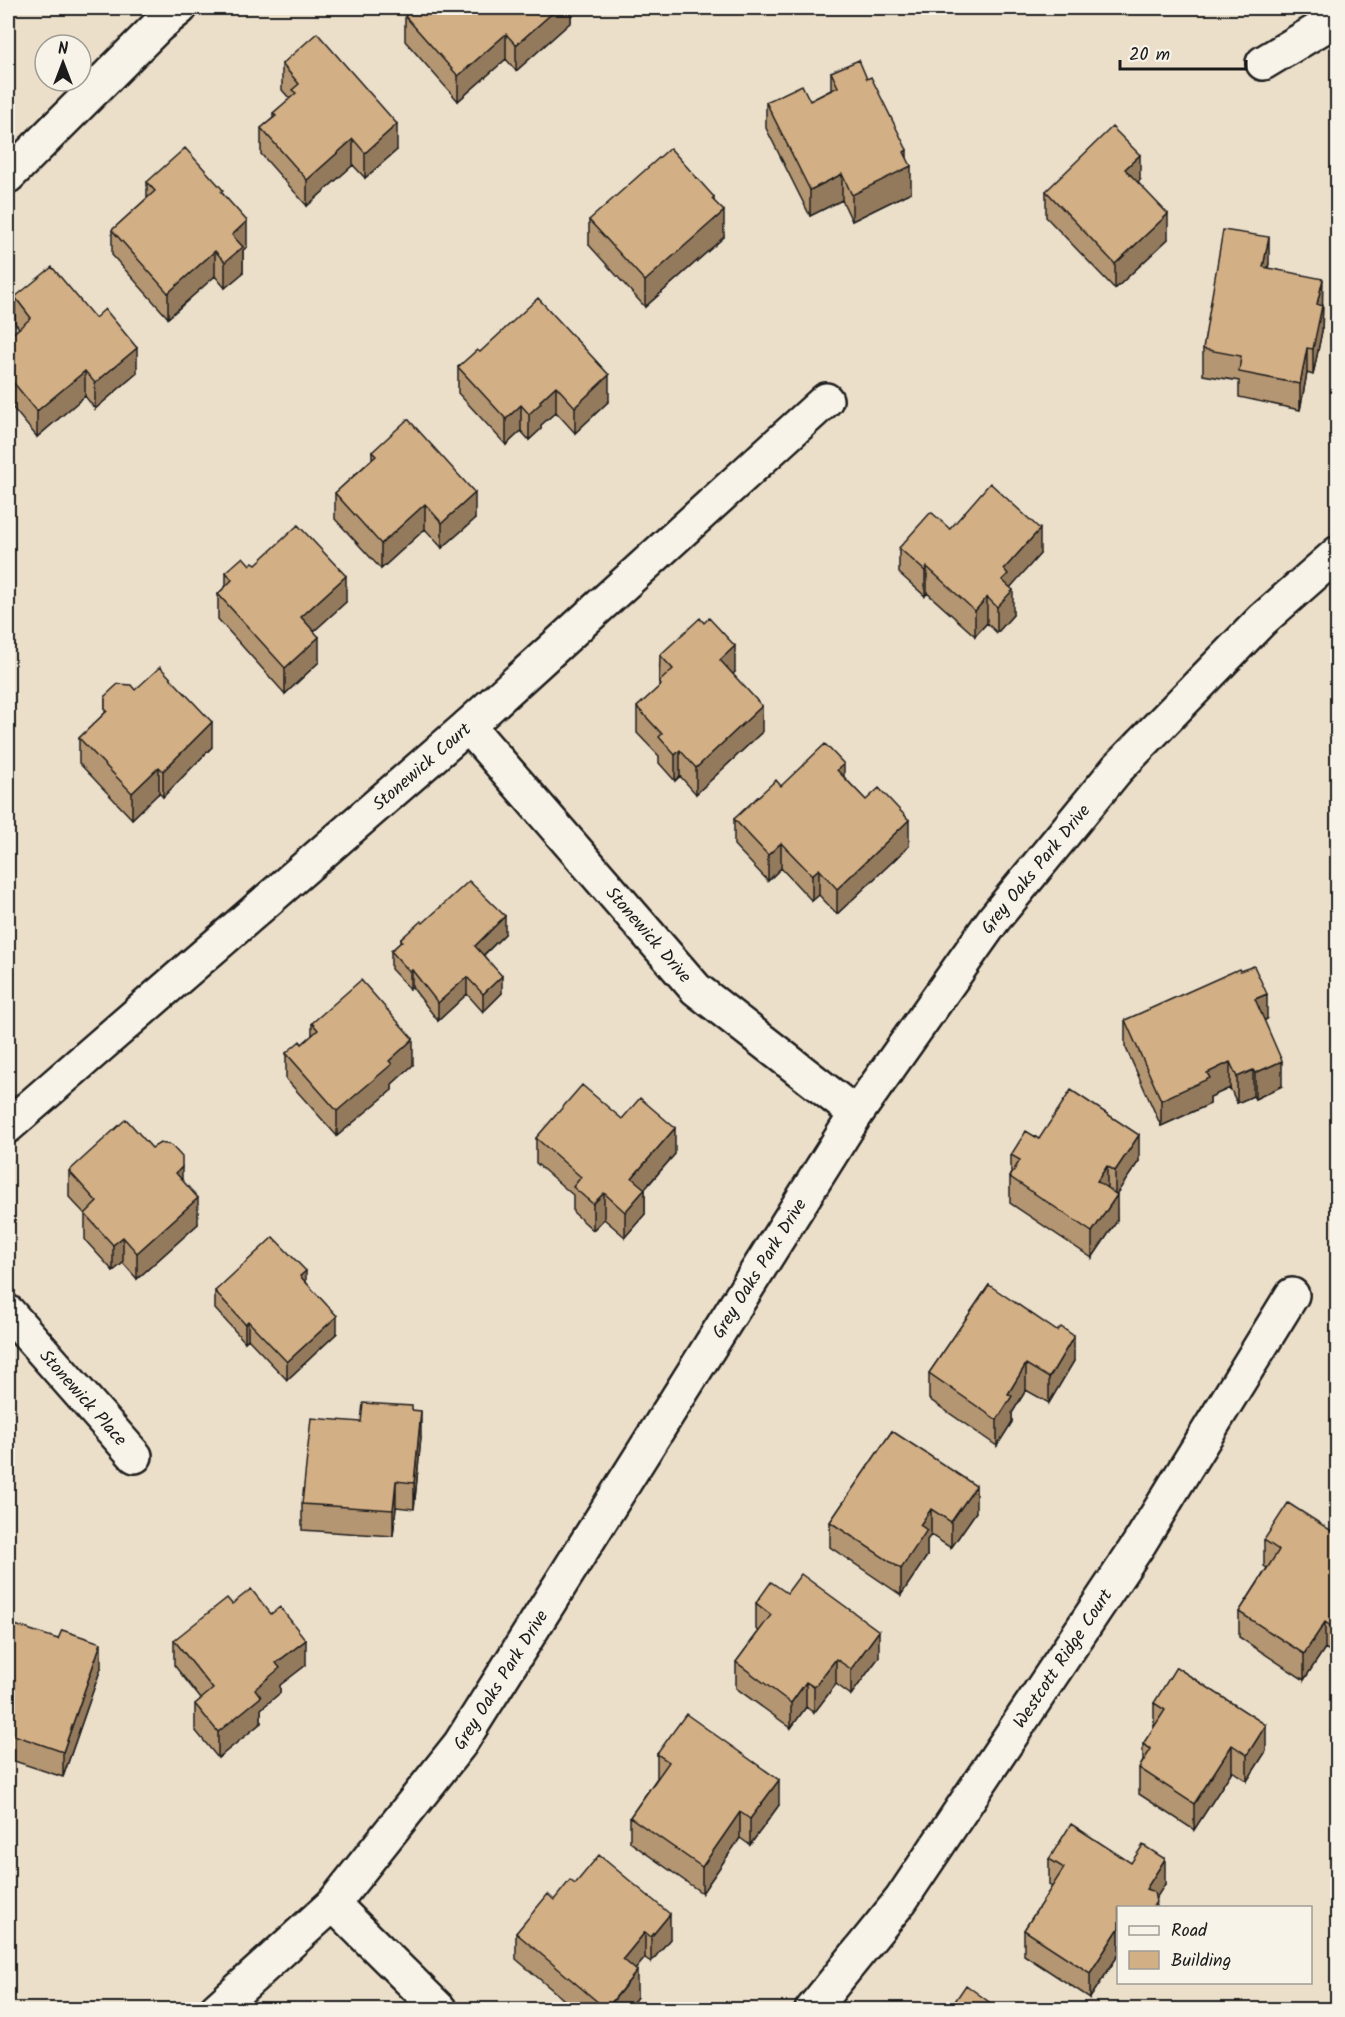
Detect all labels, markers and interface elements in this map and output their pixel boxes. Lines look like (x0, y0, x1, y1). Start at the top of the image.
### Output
north arrow (33, 33, 93, 93)
scale bar (1120, 33, 1246, 71)
text: N (58, 37, 68, 62)
text: 20 m (1129, 41, 1170, 70)
street label: Stonewick Court (367, 716, 479, 819)
street label: Grey Oaks Park Drive (974, 798, 1099, 941)
street label: Stonewick Drive (597, 881, 698, 990)
street label: Grey Oaks Park Drive (705, 1193, 815, 1345)
street label: Stonewick Place (31, 1343, 133, 1454)
street label: Westcott Ridge Court (1007, 1583, 1121, 1735)
street label: Grey Oaks Park Drive (446, 1605, 557, 1756)
legend (1117, 1906, 1312, 1984)
text: Road (1171, 1917, 1208, 1946)
text: Building (1171, 1947, 1231, 1976)

